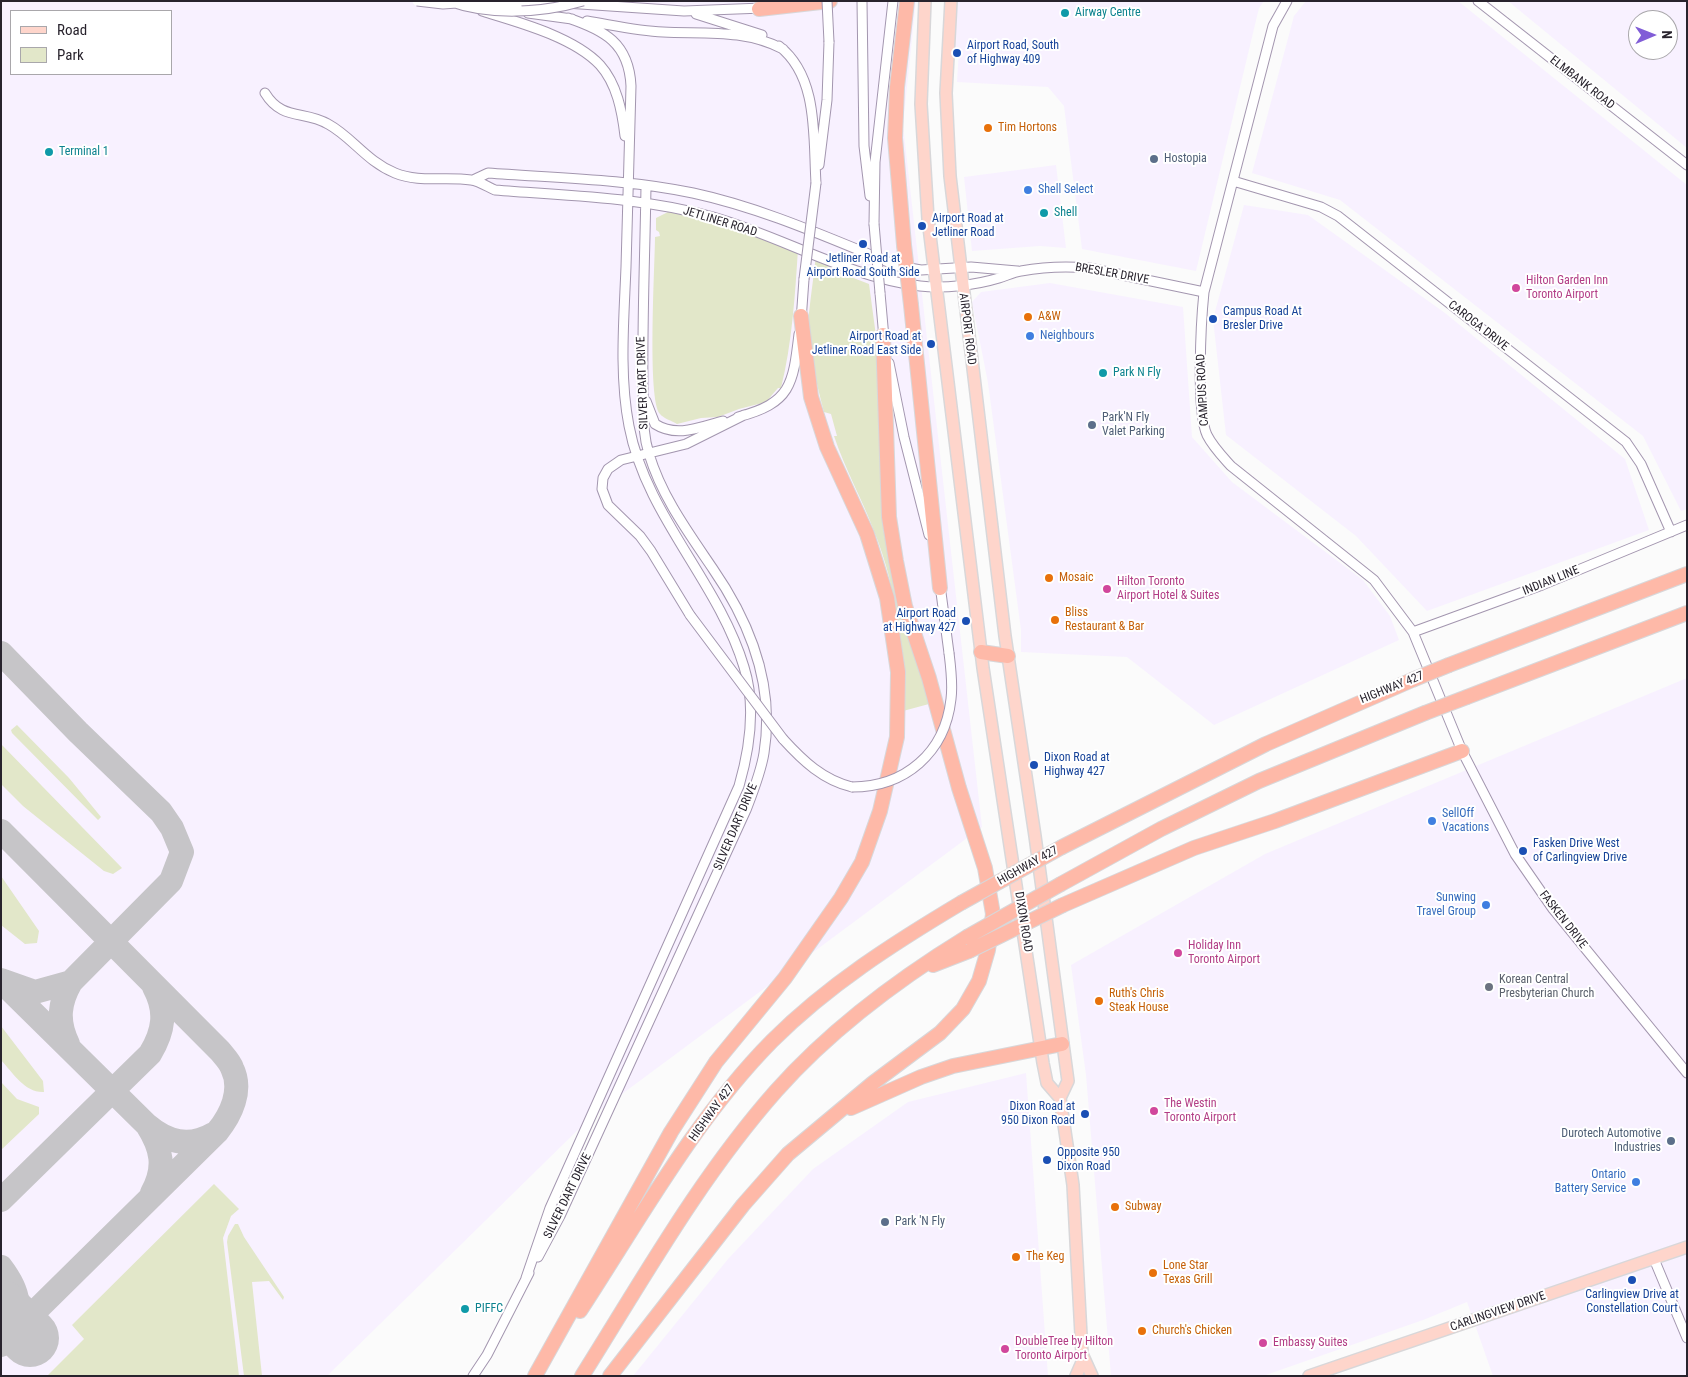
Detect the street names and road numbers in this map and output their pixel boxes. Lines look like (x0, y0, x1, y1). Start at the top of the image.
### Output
street label: ELMBANK ROAD (1547, 53, 1617, 113)
street label: JETLINER ROAD (681, 204, 759, 240)
street label: BRESLER DRIVE (1074, 260, 1150, 288)
street label: AIRPORT ROAD (955, 292, 979, 366)
street label: CAROGA DRIVE (1445, 298, 1511, 354)
street label: SILVER DART DRIVE (634, 336, 652, 430)
street label: CAMPUS ROAD (1194, 353, 1212, 427)
street label: INDIAN LINE (1521, 563, 1581, 599)
street label: HIGHWAY 427 (1358, 669, 1426, 707)
street label: SILVER DART DRIVE (711, 781, 761, 873)
street label: HIGHWAY 427 (995, 843, 1061, 889)
street label: FASKEN DRIVE (1536, 888, 1590, 952)
street label: DIXON ROAD (1011, 891, 1035, 953)
street label: HIGHWAY 427 (686, 1082, 738, 1144)
street label: SILVER DART DRIVE (541, 1151, 595, 1241)
street label: CARLINGVIEW DRIVE (1448, 1289, 1548, 1335)

